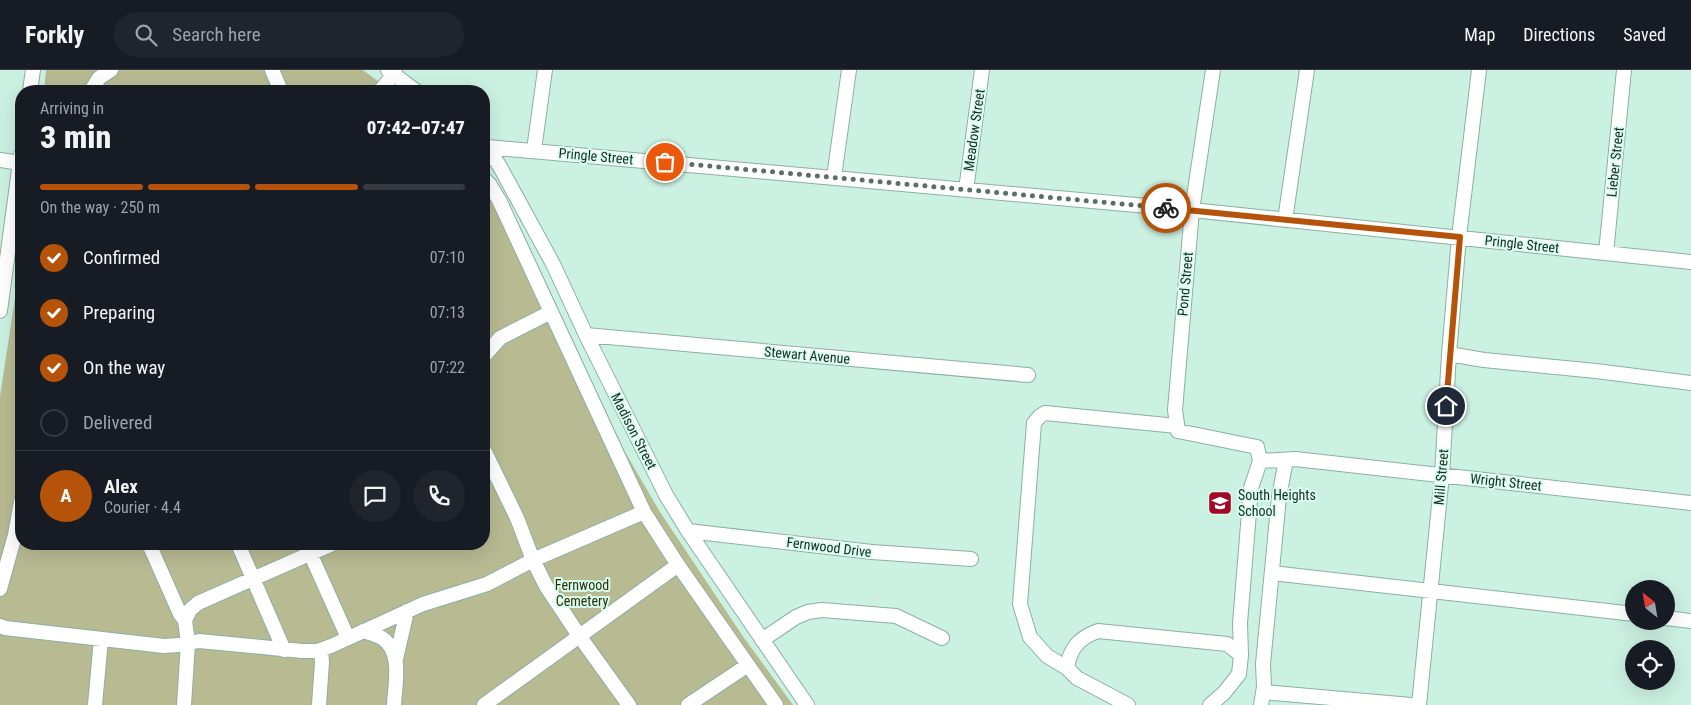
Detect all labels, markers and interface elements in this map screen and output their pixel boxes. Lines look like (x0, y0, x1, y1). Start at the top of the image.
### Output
search box (114, 12, 464, 57)
text: Forkly (25, 21, 84, 49)
icon: search (132, 21, 160, 49)
text: Search here (172, 23, 261, 46)
text: Map (1464, 24, 1495, 45)
text: Directions (1523, 24, 1595, 45)
text: Saved (1623, 24, 1666, 45)
street label: Meadow Street (960, 88, 988, 172)
text: Arriving in (40, 99, 104, 118)
text: 07:42–07:47 (367, 116, 465, 139)
text: 3 min (40, 118, 111, 156)
street label: Lieber Street (1603, 126, 1627, 198)
pin (644, 141, 686, 183)
street label: Pringle Street (558, 145, 634, 167)
icon: bag (651, 148, 679, 176)
courier (1141, 183, 1191, 233)
icon: bike (1152, 194, 1180, 222)
text: On the way · 250 m (40, 198, 160, 217)
street label: Pringle Street (1484, 232, 1560, 256)
icon: check (40, 244, 68, 272)
text: Confirmed (83, 246, 160, 269)
text: 07:10 (430, 248, 465, 267)
street label: Pond Street (1174, 251, 1196, 317)
icon: check (40, 299, 68, 327)
text: Preparing (83, 301, 155, 324)
text: 07:13 (430, 303, 465, 322)
street label: Stewart Avenue (763, 343, 851, 367)
icon: check (40, 354, 68, 382)
text: On the way (83, 356, 165, 379)
text: 07:22 (430, 358, 465, 377)
pin (1425, 385, 1467, 427)
street label: Madison Street (608, 390, 660, 472)
icon: home (1432, 392, 1460, 420)
text: Delivered (83, 411, 152, 434)
street label: Mill Street (1431, 448, 1451, 506)
button: chat (349, 470, 401, 522)
button: phone (413, 470, 465, 522)
street label: Wright Street (1469, 470, 1543, 494)
text: Alex (104, 475, 138, 498)
text: A (60, 484, 72, 507)
place label: South Heights School (1238, 487, 1316, 519)
school or university icon: South Heights School (1207, 490, 1233, 516)
text: Courier · 4.4 (104, 498, 181, 517)
street label: Fernwood Drive (786, 534, 873, 560)
park label: Fernwood Cemetery (555, 577, 609, 609)
north arrow (1625, 580, 1675, 630)
map controls (1625, 580, 1675, 690)
button: locate (1625, 640, 1675, 690)

